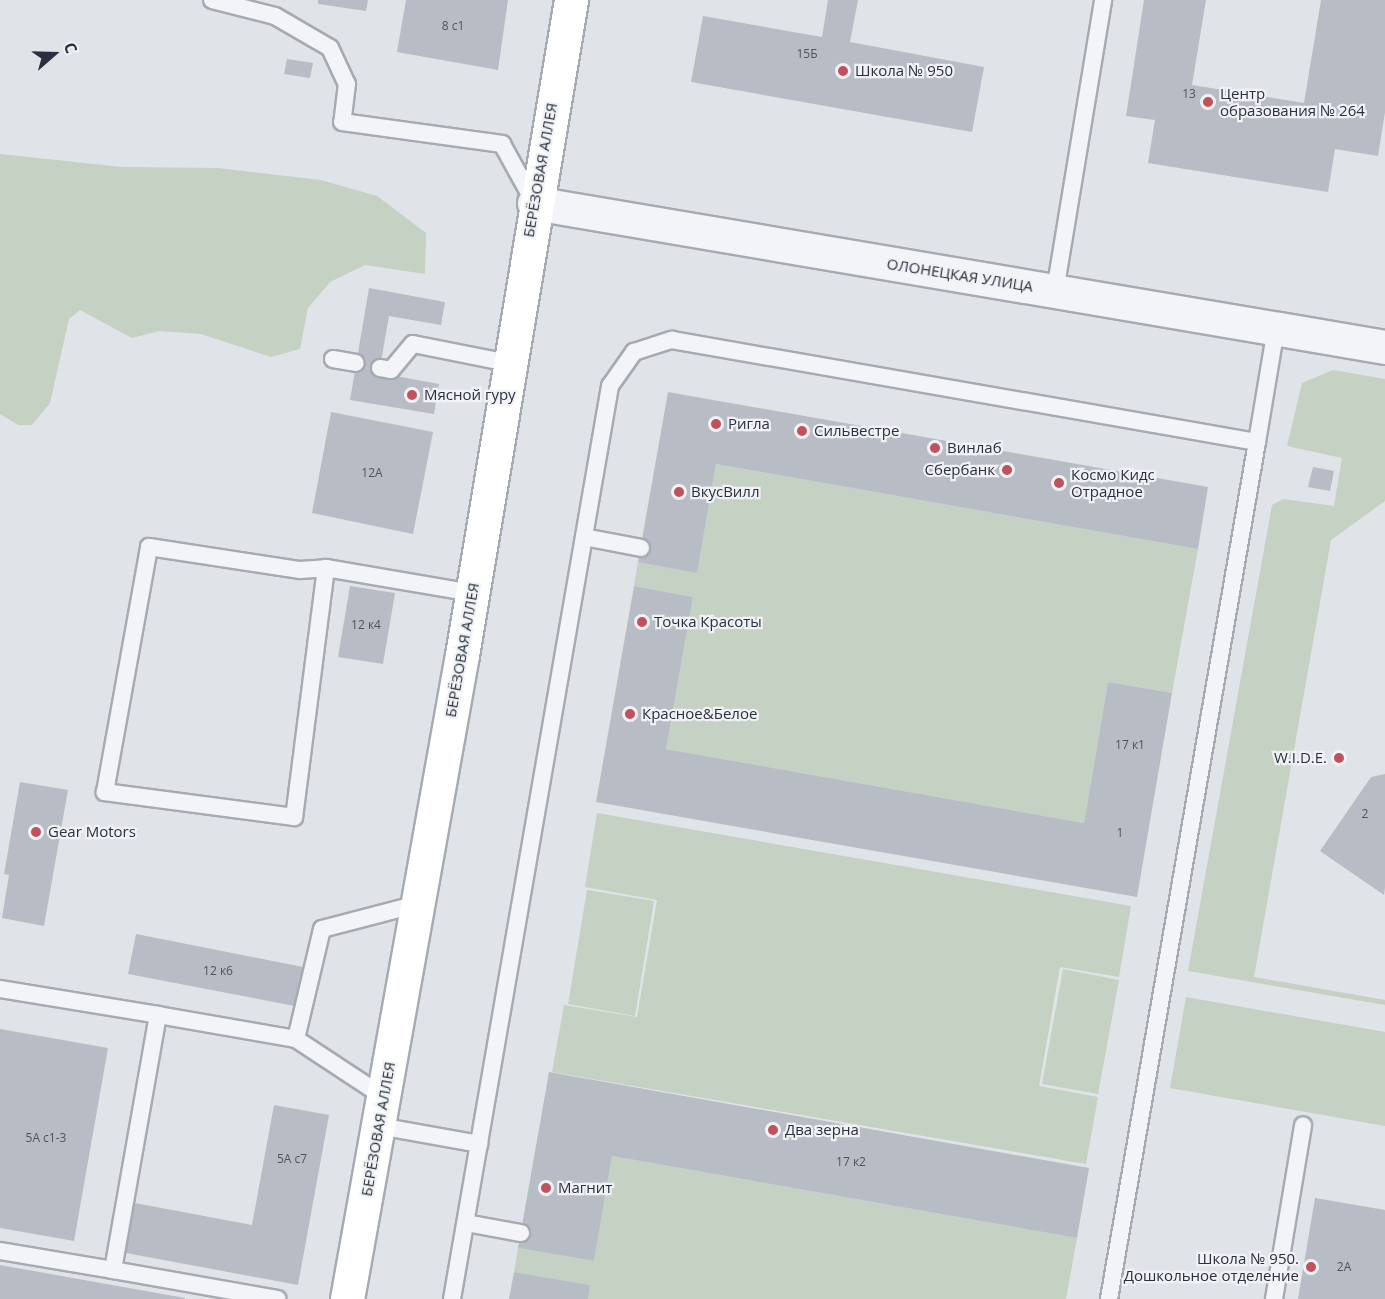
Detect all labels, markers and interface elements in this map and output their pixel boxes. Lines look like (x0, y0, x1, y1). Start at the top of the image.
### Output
house number: 8 с1 (442, 19, 464, 33)
north arrow (24, 24, 84, 84)
text: С (59, 39, 83, 56)
house number: 15Б (796, 47, 818, 61)
place label: Школа № 950 (855, 62, 953, 80)
marker: Школа № 950 (836, 64, 850, 78)
place label: Центр образования № 264 (1220, 84, 1365, 119)
house number: 13 (1182, 87, 1196, 101)
marker: Центр образования № 264 (1201, 95, 1215, 109)
street label: БЕРЁЗОВАЯ АЛЛЕЯ (519, 101, 561, 239)
street label: ОЛОНЕЦКАЯ УЛИЦА (885, 255, 1035, 295)
place label: Мясной гуру (424, 386, 516, 404)
marker: Мясной гуру (405, 388, 419, 402)
place label: Ригла (728, 415, 770, 433)
marker: Ригла (709, 417, 723, 431)
place label: Сильвестре (814, 422, 899, 440)
marker: Сильвестре (795, 424, 809, 438)
place label: Винлаб (947, 439, 1002, 457)
marker: Винлаб (928, 441, 942, 455)
place label: Сбербанк (925, 461, 995, 479)
marker: Сбербанк (1000, 463, 1014, 477)
place label: Космо Кидс Отрадное (1071, 465, 1155, 500)
house number: 12А (361, 466, 383, 480)
marker: Космо Кидс Отрадное (1052, 476, 1066, 490)
place label: ВкусВилл (691, 483, 760, 501)
marker: ВкусВилл (672, 485, 686, 499)
street label: БЕРЁЗОВАЯ АЛЛЕЯ (441, 581, 483, 719)
place label: Точка Красоты (654, 613, 762, 631)
marker: Точка Красоты (635, 615, 649, 629)
house number: 12 к4 (351, 618, 381, 632)
place label: Красное&Белое (642, 705, 757, 723)
marker: Красное&Белое (623, 707, 637, 721)
house number: 17 к1 (1115, 738, 1145, 752)
place label: W.I.D.E. (1274, 749, 1327, 767)
marker: W.I.D.E. (1332, 751, 1346, 765)
house number: 2 (1362, 807, 1368, 821)
place label: Gear Motors (48, 823, 136, 841)
marker: Gear Motors (29, 825, 43, 839)
house number: 1 (1117, 826, 1123, 840)
house number: 12 к6 (203, 964, 233, 978)
street label: БЕРЁЗОВАЯ АЛЛЕЯ (357, 1060, 399, 1198)
place label: Два зерна (785, 1121, 859, 1139)
marker: Два зерна (766, 1123, 780, 1137)
house number: 5А с1-3 (26, 1131, 66, 1145)
house number: 5А с7 (277, 1152, 307, 1166)
house number: 17 к2 (836, 1155, 866, 1169)
place label: Магнит (558, 1179, 612, 1197)
marker: Магнит (539, 1181, 553, 1195)
place label: Школа № 950. Дошкольное отделение (1124, 1249, 1299, 1284)
marker: Школа № 950. Дошкольное отделение (1304, 1260, 1318, 1274)
house number: 2А (1337, 1260, 1351, 1274)

